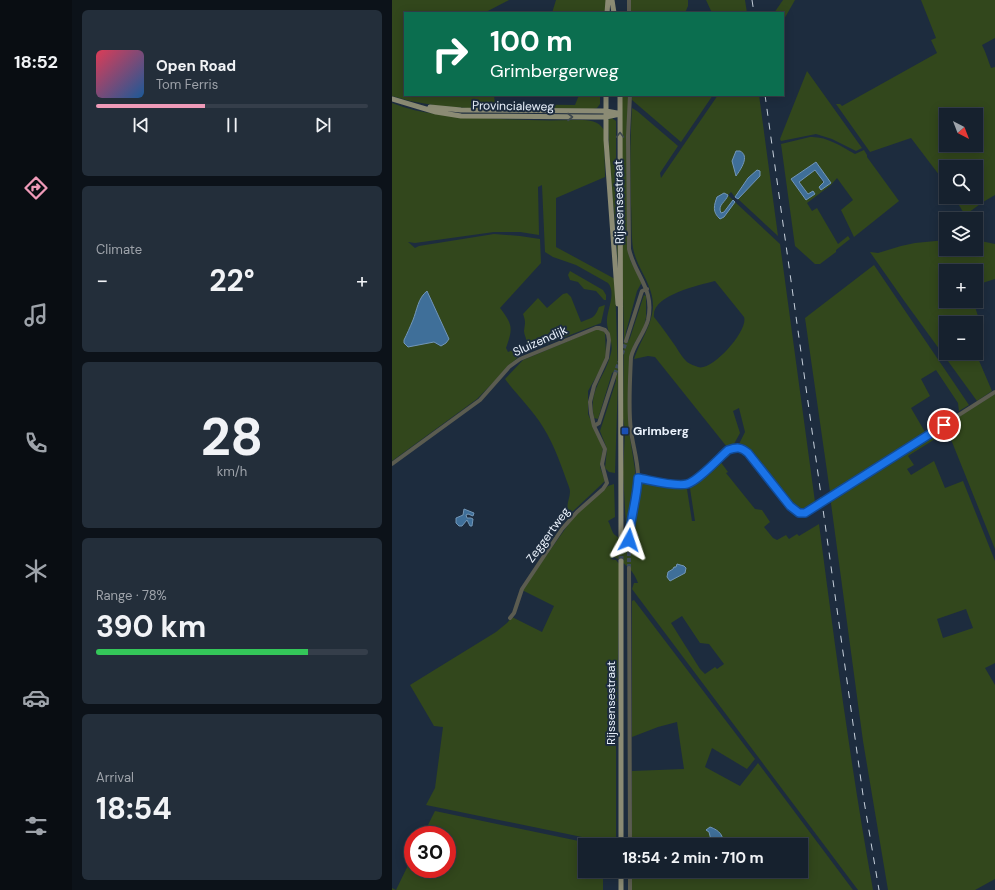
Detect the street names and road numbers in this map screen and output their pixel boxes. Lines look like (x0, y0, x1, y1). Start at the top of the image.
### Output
street label: Provincialeweg (472, 97, 554, 115)
street label: Rijssensestraat (610, 160, 628, 244)
street label: Sluizendijk (510, 322, 570, 360)
street label: Zeggertweg (522, 504, 574, 566)
street label: Rijssensestraat (603, 661, 619, 745)

